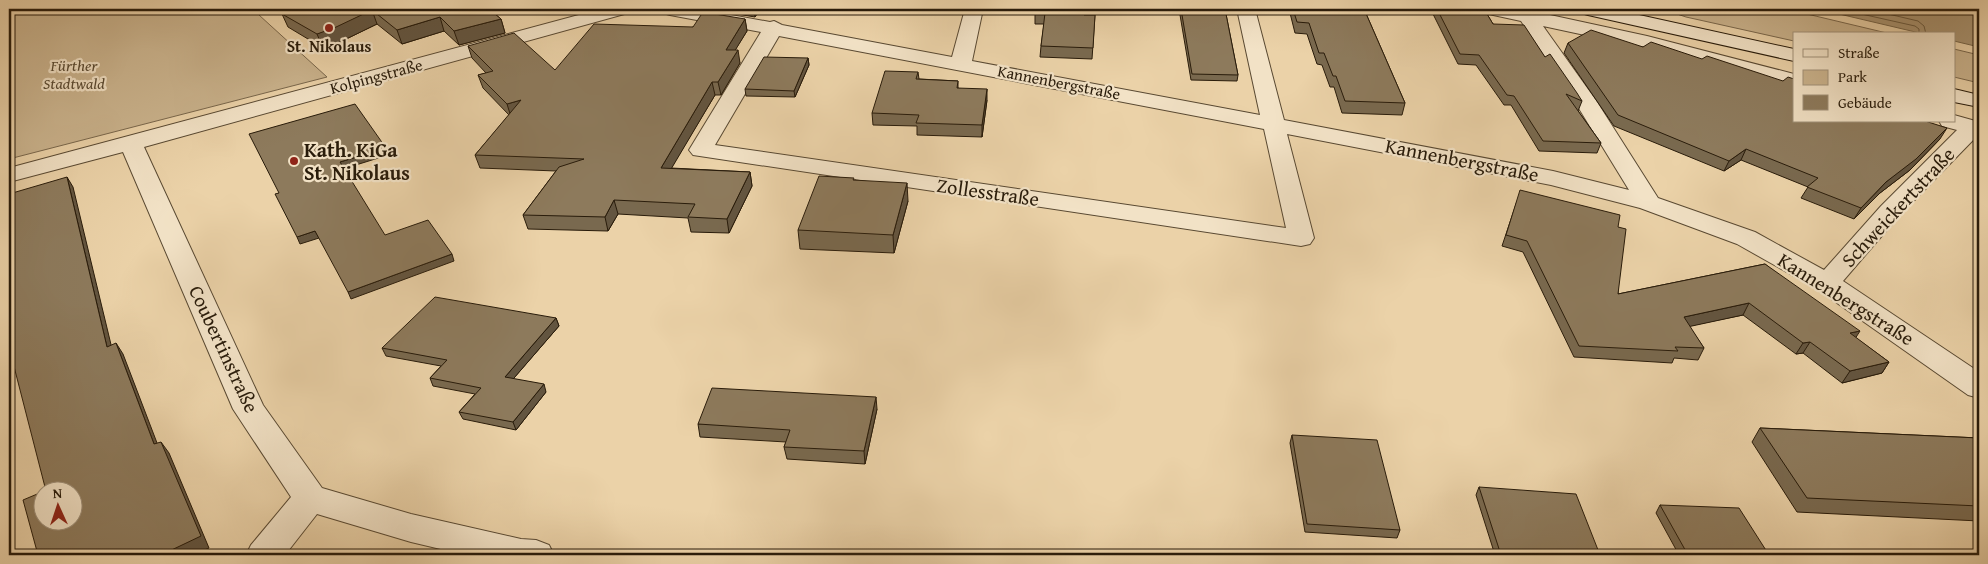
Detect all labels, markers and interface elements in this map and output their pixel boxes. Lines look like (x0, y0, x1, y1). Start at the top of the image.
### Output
marker: St. Nikolaus (323, 22, 335, 34)
legend (1793, 32, 1956, 122)
place label: St. Nikolaus (287, 34, 371, 58)
text: Straße (1838, 42, 1880, 63)
street label: Kolpingstraße (327, 52, 425, 100)
park label: Fürther Stadtwald (43, 53, 105, 95)
street label: Kannenbergstraße (995, 58, 1123, 106)
text: Park (1838, 66, 1867, 87)
text: Gebäude (1838, 92, 1892, 113)
street label: Kannenbergstraße (1383, 130, 1541, 189)
place label: Kath. KiGa St. Nikolaus (304, 135, 410, 187)
street label: Schweickertstraße (1834, 140, 1961, 273)
marker: Kath. KiGa St. Nikolaus (288, 155, 300, 167)
street label: Zollesstraße (935, 170, 1041, 213)
street label: Kannenbergstraße (1772, 245, 1920, 352)
street label: Coubertinstraße (182, 280, 267, 417)
north arrow (32, 482, 82, 532)
text: N (52, 483, 63, 503)

